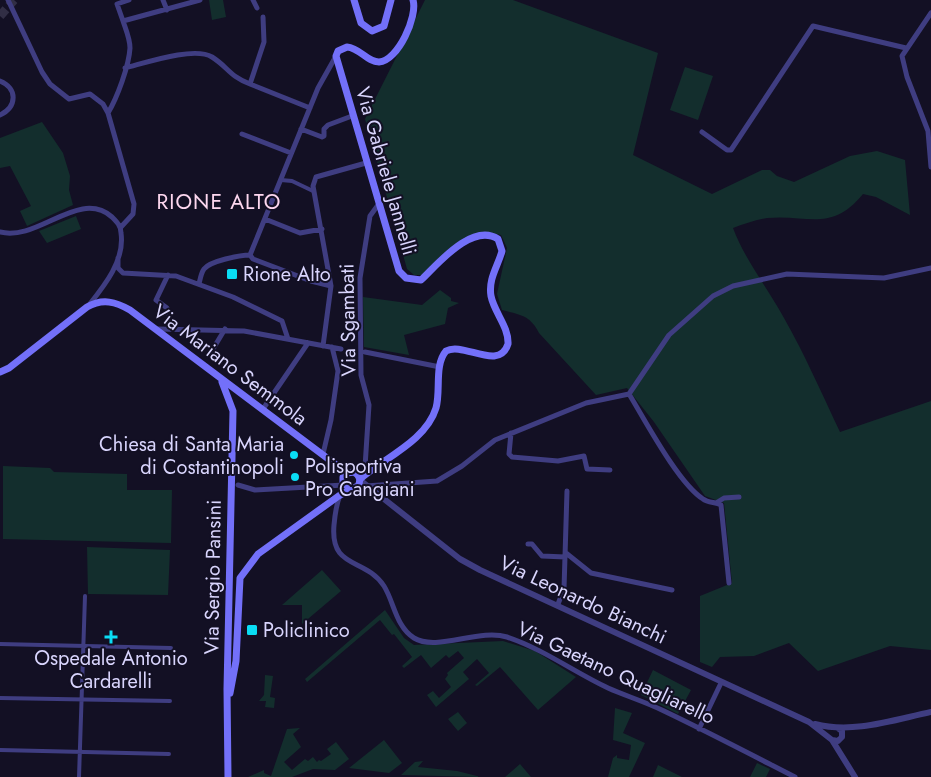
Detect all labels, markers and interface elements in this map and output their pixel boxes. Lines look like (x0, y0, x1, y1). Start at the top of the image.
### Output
street label: Via Gabriele Jannelli (348, 83, 424, 259)
district label: RIONE ALTO (157, 187, 281, 217)
place label: Rione Alto (243, 260, 331, 289)
street label: Via Sgambati (333, 263, 363, 377)
marker: Rione Alto (225, 267, 239, 281)
street label: Via Mariano Semmola (147, 297, 313, 433)
place label: Chiesa di Santa Maria di Costantinopoli (99, 430, 284, 482)
marker: Chiesa di Santa Maria di Costantinopoli (288, 449, 300, 461)
place label: Polisportiva Pro Cangiani (305, 452, 415, 504)
marker: Polisportiva Pro Cangiani (289, 471, 301, 483)
street label: Via Sergio Pansini (197, 499, 229, 655)
street label: Via Leonardo Bianchi (495, 549, 671, 651)
street label: Via Gaetano Quagliarello (512, 614, 720, 732)
place label: Policlinico (263, 616, 350, 645)
marker: Policlinico (245, 623, 259, 637)
marker: Ospedale Antonio Cardarelli (104, 630, 118, 644)
place label: Ospedale Antonio Cardarelli (34, 644, 188, 696)

